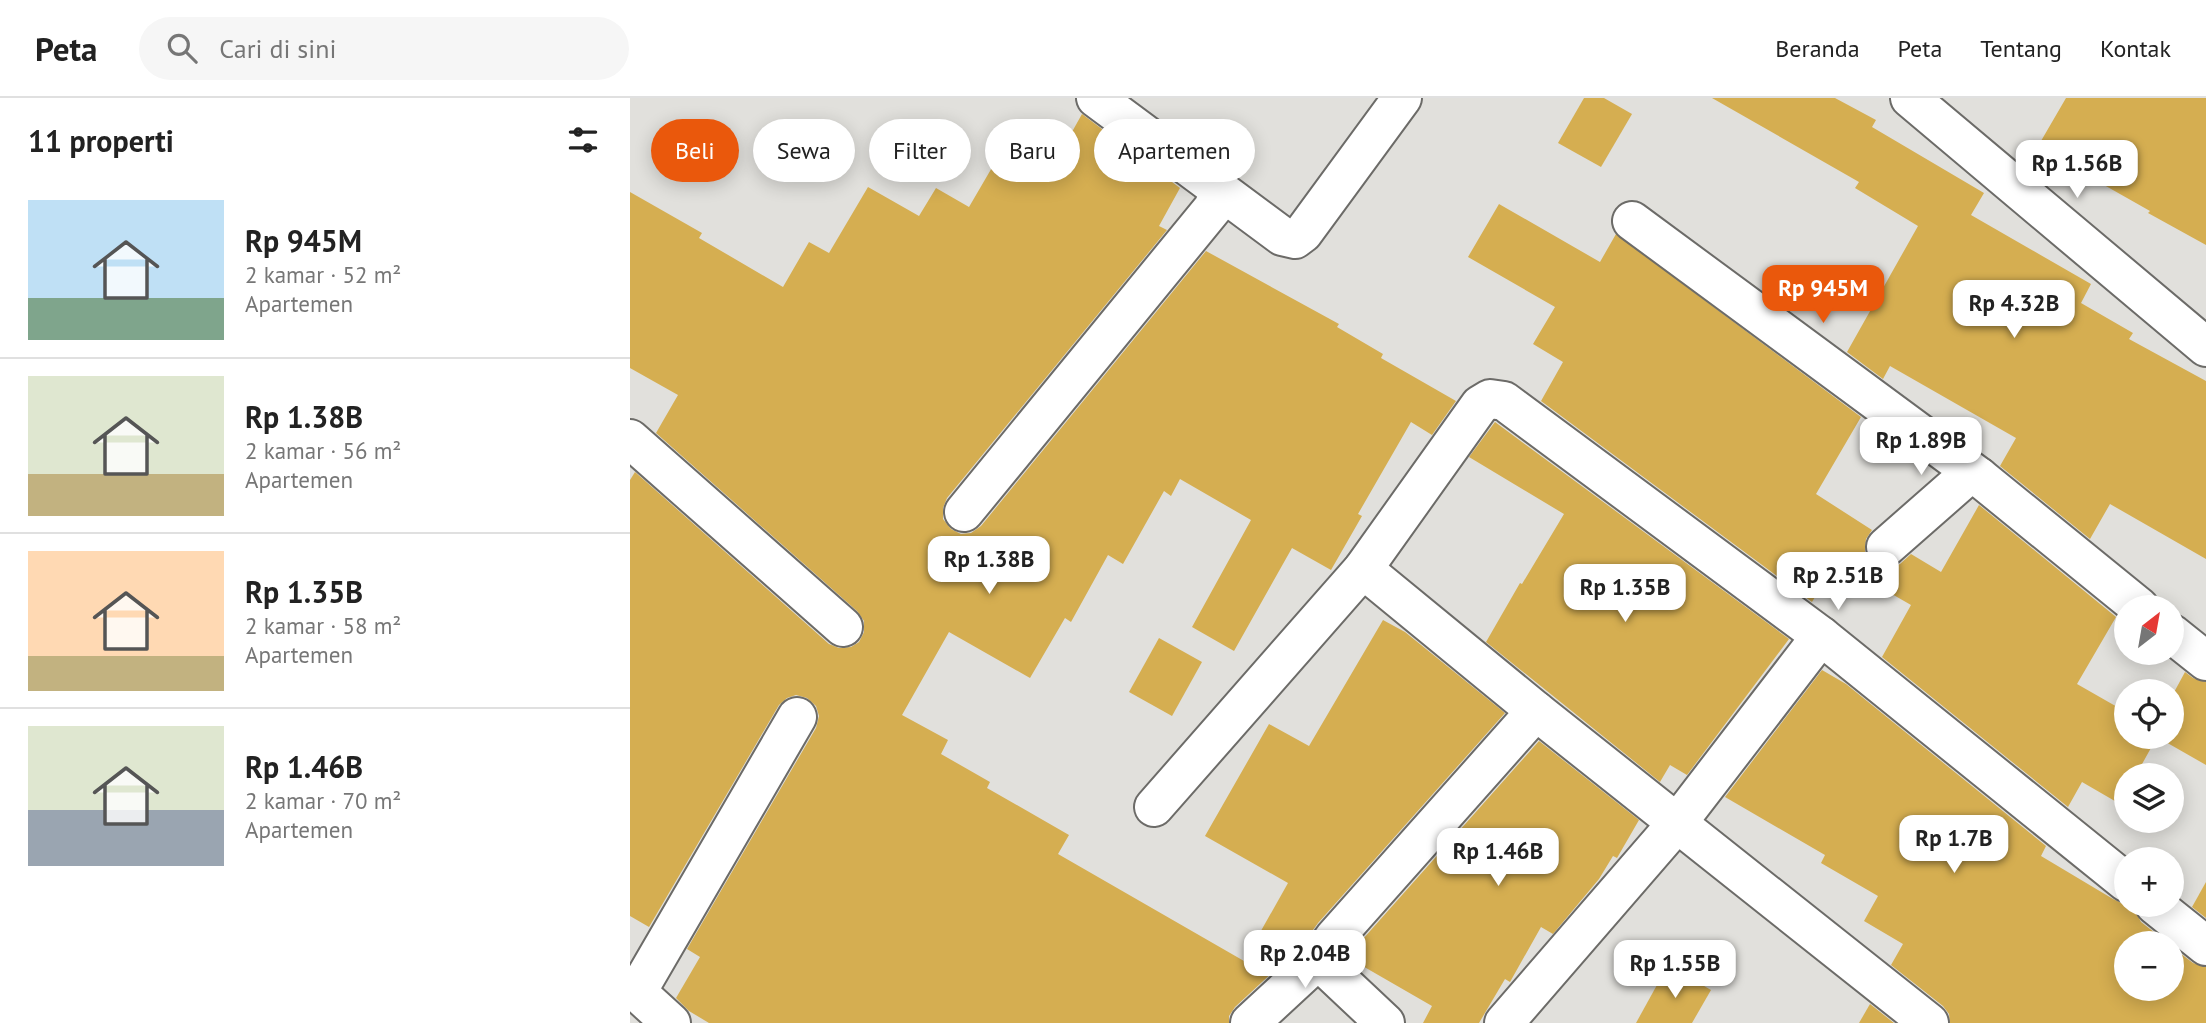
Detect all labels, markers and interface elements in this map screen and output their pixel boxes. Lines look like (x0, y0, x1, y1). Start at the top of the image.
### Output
search box (139, 17, 629, 80)
text: Peta (35, 27, 97, 70)
icon: search (163, 29, 201, 67)
text: Cari di sini (219, 32, 336, 65)
text: Beranda (1775, 33, 1860, 64)
text: Peta (1898, 33, 1942, 64)
text: Tentang (1980, 33, 2062, 64)
text: Kontak (2100, 33, 2171, 64)
chip: Beli (651, 119, 739, 182)
chip: Sewa (753, 119, 855, 182)
chip: Filter (869, 119, 971, 182)
chip: Baru (985, 119, 1080, 182)
chip: Apartemen (1094, 119, 1255, 182)
text: 11 properti (28, 121, 174, 160)
icon: filters (564, 121, 602, 159)
pin: Rp 1.56B (2005, 140, 2149, 200)
text: Rp 1.56B (2032, 148, 2122, 177)
text: Rp 945M (245, 221, 362, 260)
icon: home (84, 228, 168, 312)
text: 2 kamar · 52 m² (245, 260, 401, 289)
pin: Rp 945M (1758, 266, 1888, 325)
text: Rp 945M (1778, 273, 1868, 302)
pin: Rp 4.32B (1942, 280, 2086, 340)
text: Rp 4.32B (1969, 288, 2059, 317)
text: Apartemen (245, 289, 353, 318)
text: Rp 1.38B (245, 397, 363, 436)
icon: home (84, 404, 168, 488)
pin: Rp 1.89B (1849, 418, 1993, 477)
text: Rp 1.89B (1876, 425, 1966, 454)
text: 2 kamar · 56 m² (245, 436, 401, 465)
text: Apartemen (245, 465, 353, 494)
pin: Rp 1.38B (917, 536, 1061, 596)
text: Rp 1.38B (944, 544, 1034, 573)
pin: Rp 2.51B (1766, 552, 1910, 612)
text: Rp 2.51B (1793, 560, 1883, 589)
pin: Rp 1.35B (1553, 564, 1697, 624)
text: Rp 1.35B (245, 572, 363, 611)
text: Rp 1.35B (1580, 572, 1670, 601)
icon: home (84, 579, 168, 663)
north arrow (2114, 595, 2184, 665)
map controls (2114, 595, 2184, 1001)
text: 2 kamar · 58 m² (245, 611, 401, 640)
text: Apartemen (245, 640, 353, 669)
button: locate (2114, 679, 2184, 749)
text: Rp 1.46B (245, 747, 363, 786)
icon: home (84, 754, 168, 838)
button: layers (2114, 763, 2184, 833)
text: 2 kamar · 70 m² (245, 786, 401, 815)
text: Apartemen (245, 815, 353, 844)
pin: Rp 1.7B (1889, 816, 2019, 875)
text: Rp 1.7B (1915, 823, 1993, 852)
pin: Rp 1.46B (1426, 828, 1570, 888)
text: Rp 1.46B (1453, 836, 1543, 865)
button: + (2114, 847, 2184, 917)
pin: Rp 2.04B (1233, 930, 1377, 990)
button: − (2114, 931, 2184, 1001)
text: Rp 2.04B (1260, 938, 1350, 967)
pin: Rp 1.55B (1603, 940, 1747, 1000)
text: Rp 1.55B (1630, 948, 1720, 977)

